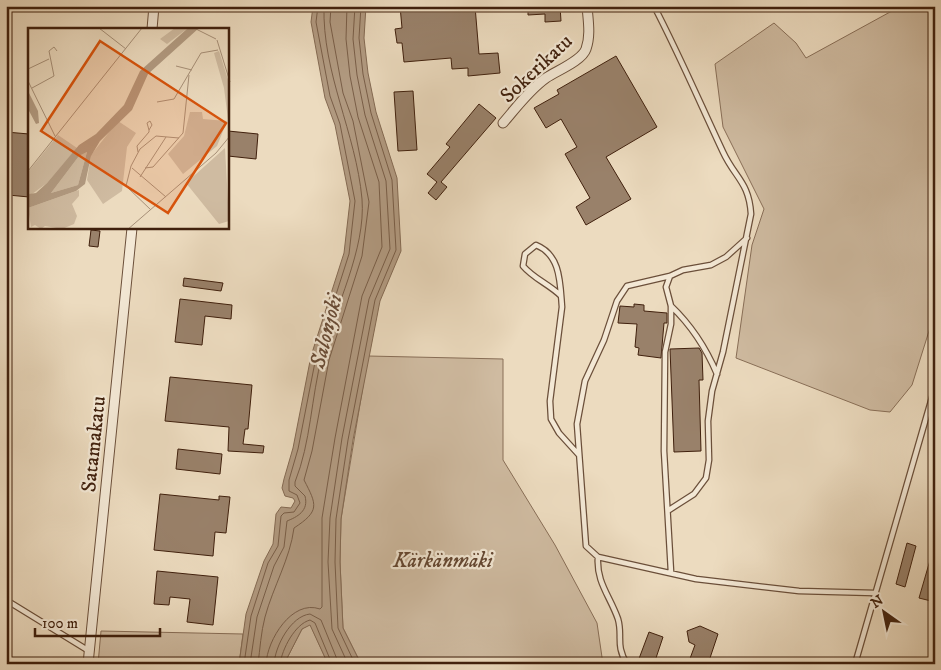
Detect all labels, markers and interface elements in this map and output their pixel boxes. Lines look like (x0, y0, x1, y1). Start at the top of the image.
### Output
inset map (28, 28, 229, 229)
street label: Sokerikatu (495, 29, 578, 109)
water label: Salonjoki (304, 290, 349, 372)
street label: Satamakatu (76, 395, 112, 493)
park label: Kärkänmäki (392, 548, 494, 574)
north arrow (858, 588, 908, 638)
text: N (868, 591, 888, 613)
scale bar (35, 605, 160, 637)
text: 100 m (42, 614, 78, 633)

